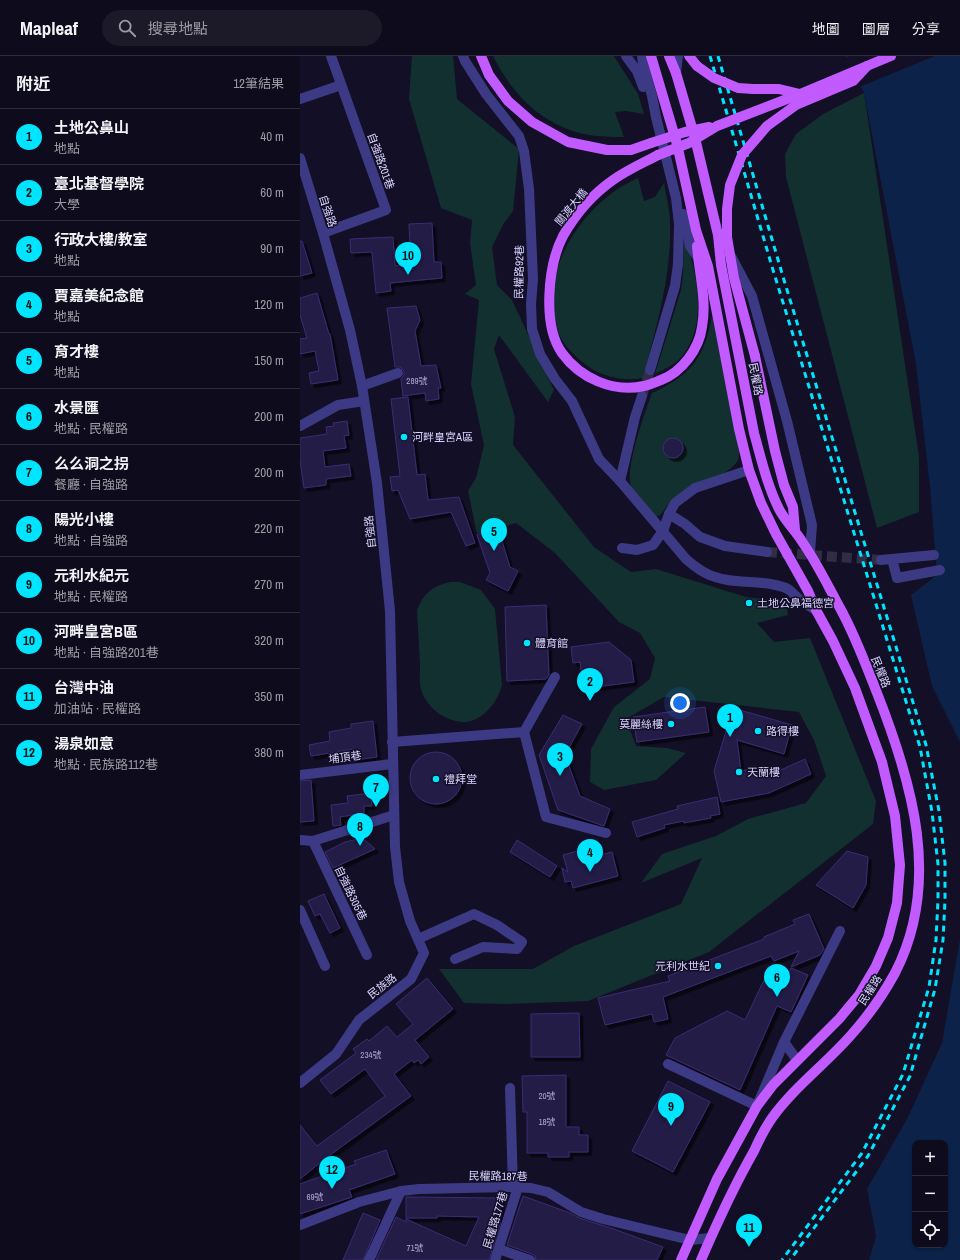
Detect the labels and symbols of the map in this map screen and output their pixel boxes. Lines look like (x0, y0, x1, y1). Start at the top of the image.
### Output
street label: 自強路201巷 (364, 131, 398, 191)
street label: 關渡大橋 (552, 185, 590, 229)
street label: 自強路 (316, 193, 340, 229)
pin: 10 (395, 242, 421, 275)
street label: 民權路92巷 (512, 245, 526, 299)
street label: 民權路 (746, 361, 766, 397)
house number: 289號 (406, 375, 428, 387)
place label: 河畔皇宮A區 (412, 430, 473, 444)
marker: 河畔皇宮A區 (399, 432, 409, 442)
street label: 自強路 (361, 515, 379, 549)
pin: 5 (481, 518, 507, 551)
place label: 土地公鼻福德宮 (757, 596, 834, 610)
marker: 土地公鼻福德宮 (744, 598, 754, 608)
place label: 體育館 (535, 636, 568, 650)
marker: 體育館 (522, 638, 532, 648)
street label: 民權路 (868, 654, 894, 690)
pin: 2 (577, 668, 603, 701)
your location (670, 693, 690, 713)
pin: 1 (717, 704, 743, 737)
place label: 莫麗絲樓 (619, 717, 663, 731)
marker: 莫麗絲樓 (666, 719, 676, 729)
place label: 路得樓 (766, 724, 799, 738)
marker: 路得樓 (753, 726, 763, 736)
pin: 3 (547, 743, 573, 776)
street label: 埔頂巷 (328, 748, 362, 766)
place label: 天蘭樓 (747, 765, 780, 779)
marker: 天蘭樓 (734, 767, 744, 777)
place label: 禮拜堂 (444, 772, 477, 786)
pin: 7 (363, 774, 389, 807)
marker: 禮拜堂 (431, 774, 441, 784)
pin: 8 (347, 813, 373, 846)
pin: 4 (577, 839, 603, 872)
street label: 自強路305巷 (332, 863, 370, 923)
place label: 元利水世紀 (655, 959, 710, 973)
marker: 元利水世紀 (713, 961, 723, 971)
pin: 6 (764, 964, 790, 997)
street label: 民族路 (365, 970, 399, 1002)
street label: 民權路 (855, 972, 885, 1008)
house number: 234號 (360, 1049, 382, 1061)
house number: 20號 (538, 1090, 556, 1102)
pin: 9 (658, 1093, 684, 1126)
house number: 18號 (538, 1116, 556, 1128)
pin: 12 (319, 1156, 345, 1189)
street label: 民權路187巷 (468, 1168, 528, 1184)
street label: 民權路177巷 (480, 1190, 510, 1250)
house number: 69號 (306, 1191, 324, 1203)
pin: 11 (736, 1214, 762, 1247)
house number: 71號 (406, 1242, 424, 1254)

